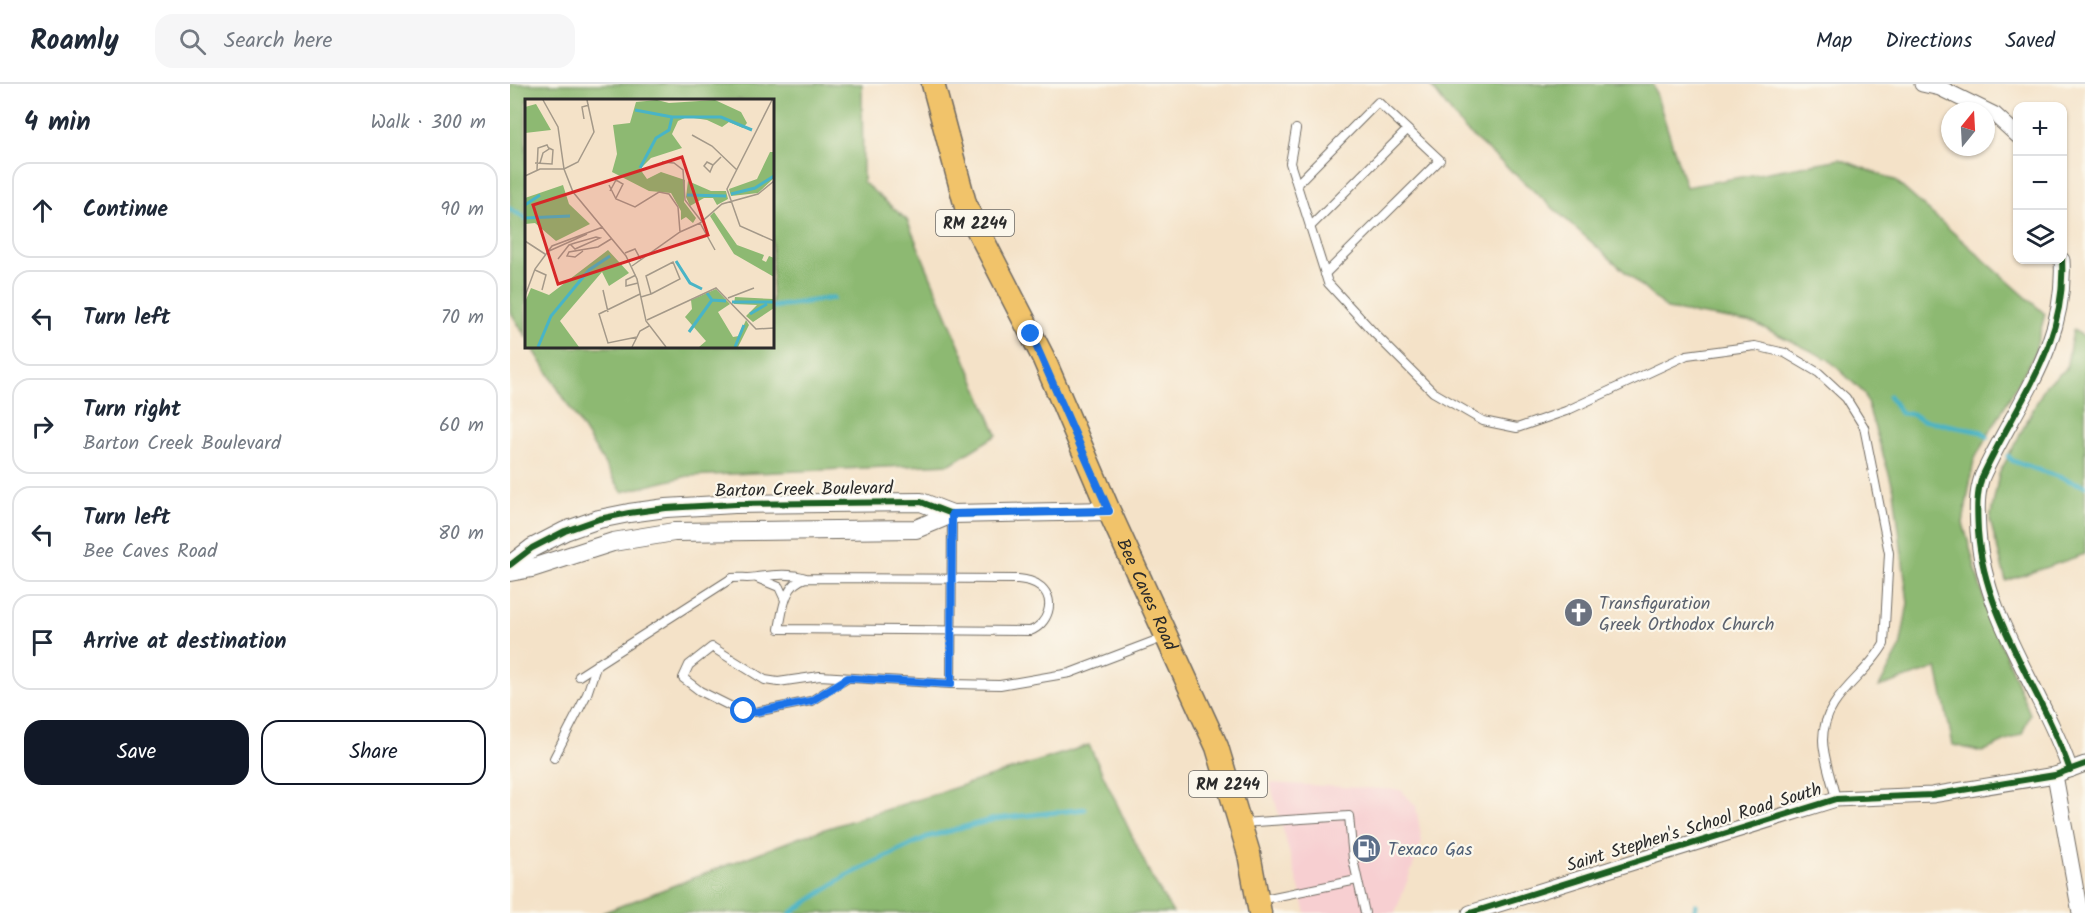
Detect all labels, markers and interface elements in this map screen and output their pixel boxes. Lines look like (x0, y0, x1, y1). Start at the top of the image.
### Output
search box (155, 14, 575, 68)
text: Roamly (30, 19, 119, 64)
text: Search here (224, 24, 332, 59)
icon: search (176, 25, 209, 58)
text: Map (1816, 25, 1852, 58)
text: Directions (1885, 25, 1972, 58)
text: Saved (2005, 25, 2055, 58)
inset map (525, 99, 774, 348)
text: 4 min (24, 102, 91, 144)
north arrow (1941, 102, 1995, 156)
map controls (2013, 102, 2067, 264)
button: + (2013, 102, 2067, 156)
text: Walk · 300 m (371, 107, 486, 139)
button: − (2013, 156, 2067, 210)
text: Continue (83, 193, 168, 228)
icon: ahead (26, 194, 59, 227)
text: 90 m (440, 194, 484, 226)
road number: RM 2244 (936, 210, 1014, 236)
button: layers (2013, 210, 2067, 264)
text: Turn left (83, 301, 170, 336)
icon: left (26, 302, 59, 335)
text: 70 m (441, 302, 484, 334)
route end (1017, 320, 1043, 346)
text: Turn right (83, 393, 181, 428)
icon: right (26, 410, 59, 443)
text: 60 m (439, 410, 484, 442)
text: Barton Creek Boulevard (83, 428, 281, 460)
street label: Barton Creek Boulevard (715, 474, 894, 507)
text: Turn left (83, 501, 170, 536)
icon: left (26, 518, 59, 551)
text: 80 m (438, 518, 484, 550)
street label: Bee Caves Road (1107, 534, 1184, 657)
text: Bee Caves Road (83, 536, 217, 568)
place label: Transfiguration Greek Orthodox Church (1599, 590, 1774, 640)
church icon: Transfiguration Greek Orthodox Church (1562, 597, 1594, 629)
text: Arrive at destination (83, 625, 286, 660)
icon: arrive (26, 626, 59, 659)
route start (730, 697, 756, 723)
button: Save (24, 720, 249, 785)
button: Share (261, 720, 486, 785)
road number: RM 2244 (1189, 771, 1267, 797)
street label: Saint Stephen's School Road South (1563, 776, 1826, 881)
fuel station icon: Texaco Gas (1351, 833, 1383, 865)
place label: Texaco Gas (1388, 836, 1473, 865)

